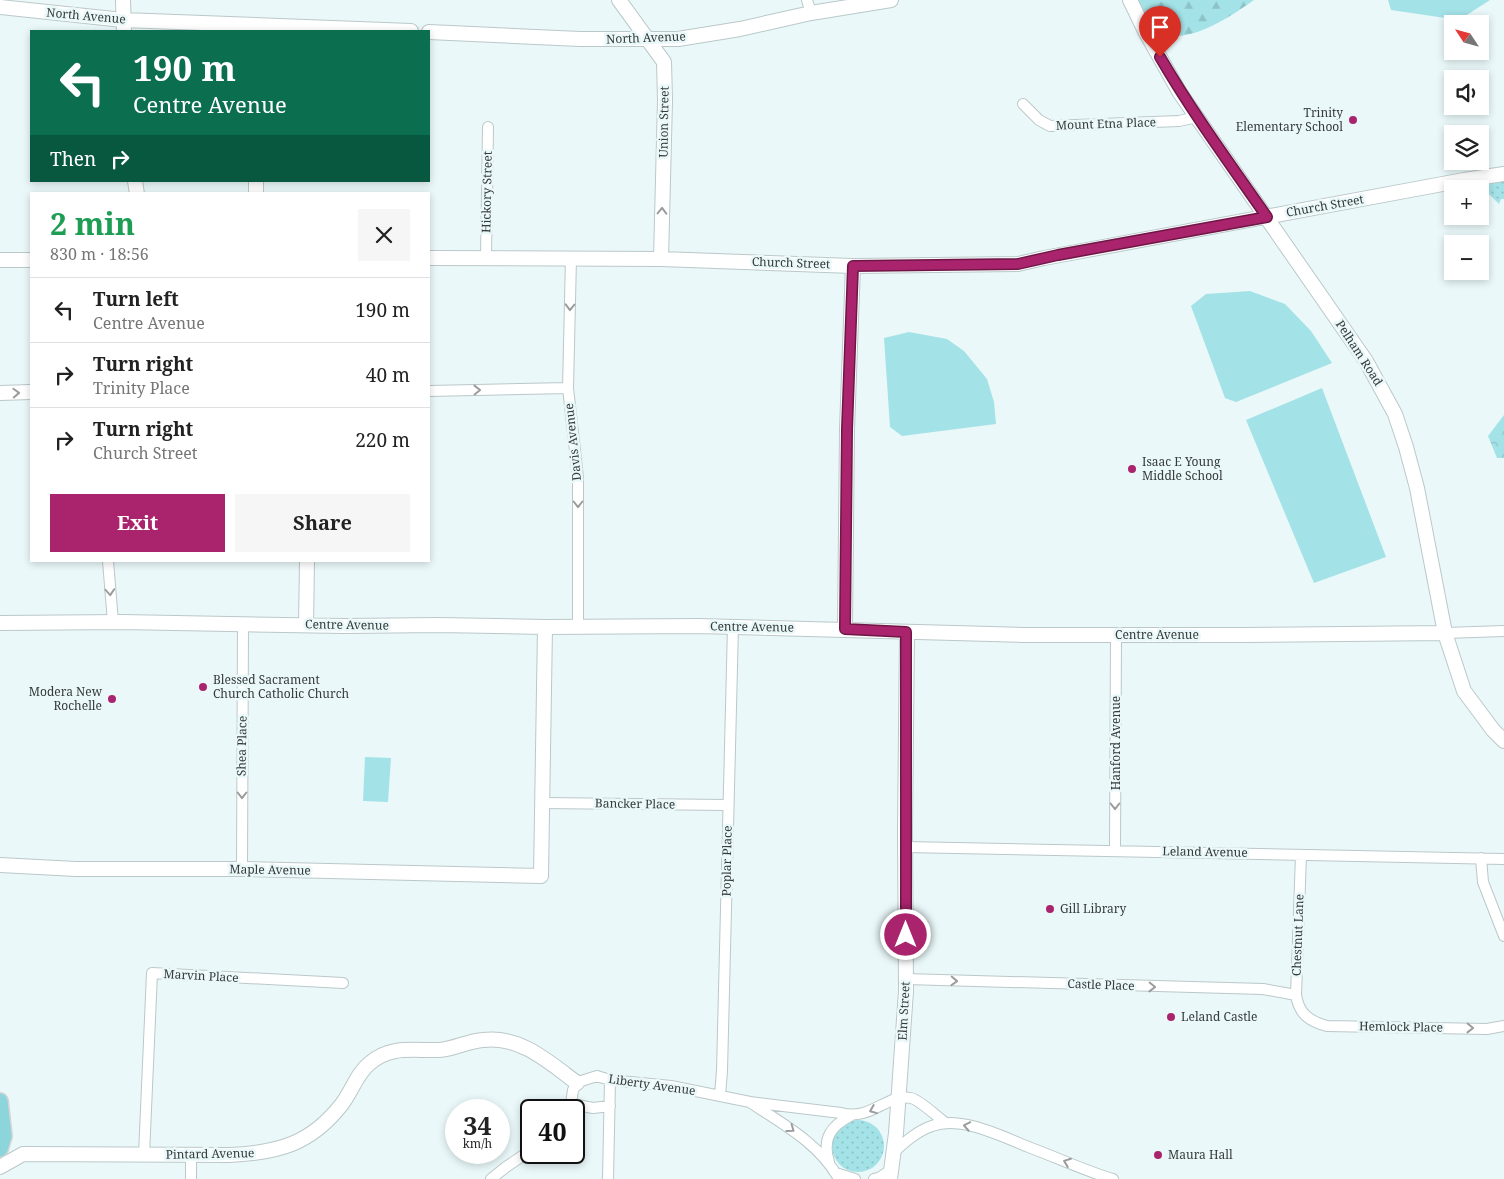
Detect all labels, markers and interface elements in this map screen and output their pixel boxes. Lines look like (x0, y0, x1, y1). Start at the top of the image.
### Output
street label: North Avenue (46, 4, 126, 27)
pin (1139, 6, 1181, 57)
icon: arrive (1146, 13, 1174, 41)
north arrow (1444, 15, 1489, 60)
map controls (1444, 15, 1489, 280)
street label: North Avenue (606, 28, 686, 47)
text: 190 m (133, 44, 236, 91)
icon: left (50, 50, 115, 115)
button: sound (1444, 70, 1489, 115)
street label: Union Street (654, 86, 673, 158)
text: Centre Avenue (133, 89, 287, 119)
place label: Trinity Elementary School (1236, 104, 1343, 135)
street label: Mount Etna Place (1056, 113, 1156, 134)
marker: Trinity Elementary School (1347, 114, 1359, 126)
button: layers (1444, 125, 1489, 170)
icon: right (106, 145, 134, 173)
text: Then (50, 146, 96, 172)
street label: Hickory Street (477, 151, 496, 233)
button: + (1444, 180, 1489, 225)
street label: Church Street (1285, 190, 1365, 221)
text: 2 min (50, 203, 135, 244)
one-way arrow (657, 206, 667, 214)
button: close (358, 209, 410, 261)
button: − (1444, 235, 1489, 280)
text: 830 m · 18:56 (50, 243, 149, 265)
street label: Church Street (752, 253, 830, 272)
text: Turn left (93, 286, 179, 312)
icon: left (50, 296, 78, 324)
text: 190 m (355, 297, 410, 323)
one-way arrow (565, 304, 575, 311)
text: Centre Avenue (93, 312, 205, 334)
street label: Pelham Road (1332, 317, 1387, 389)
text: Turn right (93, 351, 193, 377)
icon: right (50, 361, 78, 389)
text: 40 m (366, 362, 410, 388)
text: Trinity Place (93, 377, 190, 399)
one-way arrow (474, 385, 482, 395)
one-way arrow (12, 387, 20, 398)
street label: Davis Avenue (560, 403, 585, 482)
text: Turn right (93, 416, 193, 442)
icon: right (50, 426, 78, 454)
text: 220 m (355, 427, 410, 453)
text: Church Street (93, 442, 198, 464)
place label: Isaac E Young Middle School (1142, 453, 1223, 484)
marker: Isaac E Young Middle School (1126, 463, 1138, 475)
button: Exit (50, 494, 225, 552)
button: Share (235, 494, 410, 552)
one-way arrow (573, 500, 583, 508)
one-way arrow (105, 588, 116, 596)
street label: Centre Avenue (305, 615, 389, 634)
street label: Centre Avenue (710, 617, 794, 636)
street label: Centre Avenue (1115, 626, 1199, 643)
place label: Blessed Sacrament Church Catholic Church (213, 671, 350, 702)
marker: Blessed Sacrament Church Catholic Church (197, 681, 209, 693)
place label: Modera New Rochelle (29, 683, 103, 714)
marker: Modera New Rochelle (106, 693, 118, 705)
street label: Hanford Avenue (1107, 696, 1124, 790)
street label: Shea Place (232, 716, 251, 776)
one-way arrow (237, 792, 247, 800)
street label: Bancker Place (595, 794, 675, 813)
one-way arrow (1110, 802, 1120, 810)
street label: Poplar Place (717, 825, 736, 897)
street label: Leland Avenue (1162, 842, 1248, 861)
street label: Maple Avenue (229, 860, 311, 879)
street label: Chestnut Lane (1288, 894, 1307, 976)
place label: Gill Library (1060, 900, 1126, 917)
marker: Gill Library (1044, 903, 1056, 915)
position arrow (879, 908, 931, 960)
street label: Marvin Place (163, 965, 239, 986)
one-way arrow (951, 975, 959, 986)
street label: Castle Place (1067, 975, 1135, 994)
street label: Elm Street (893, 981, 914, 1041)
one-way arrow (1148, 981, 1156, 992)
place label: Leland Castle (1181, 1008, 1258, 1025)
marker: Leland Castle (1165, 1011, 1177, 1023)
street label: Hemlock Place (1359, 1017, 1443, 1036)
one-way arrow (1466, 1023, 1474, 1034)
street label: Liberty Avenue (607, 1070, 697, 1099)
speed limit sign: 40 (520, 1099, 585, 1164)
one-way arrow (869, 1103, 878, 1114)
text: 34 (463, 1108, 492, 1142)
one-way arrow (963, 1121, 972, 1131)
one-way arrow (785, 1123, 794, 1132)
text: km/h (463, 1135, 492, 1152)
street label: Pintard Avenue (165, 1144, 255, 1163)
place label: Maura Hall (1168, 1146, 1233, 1163)
marker: Maura Hall (1152, 1149, 1164, 1161)
one-way arrow (1063, 1158, 1072, 1168)

